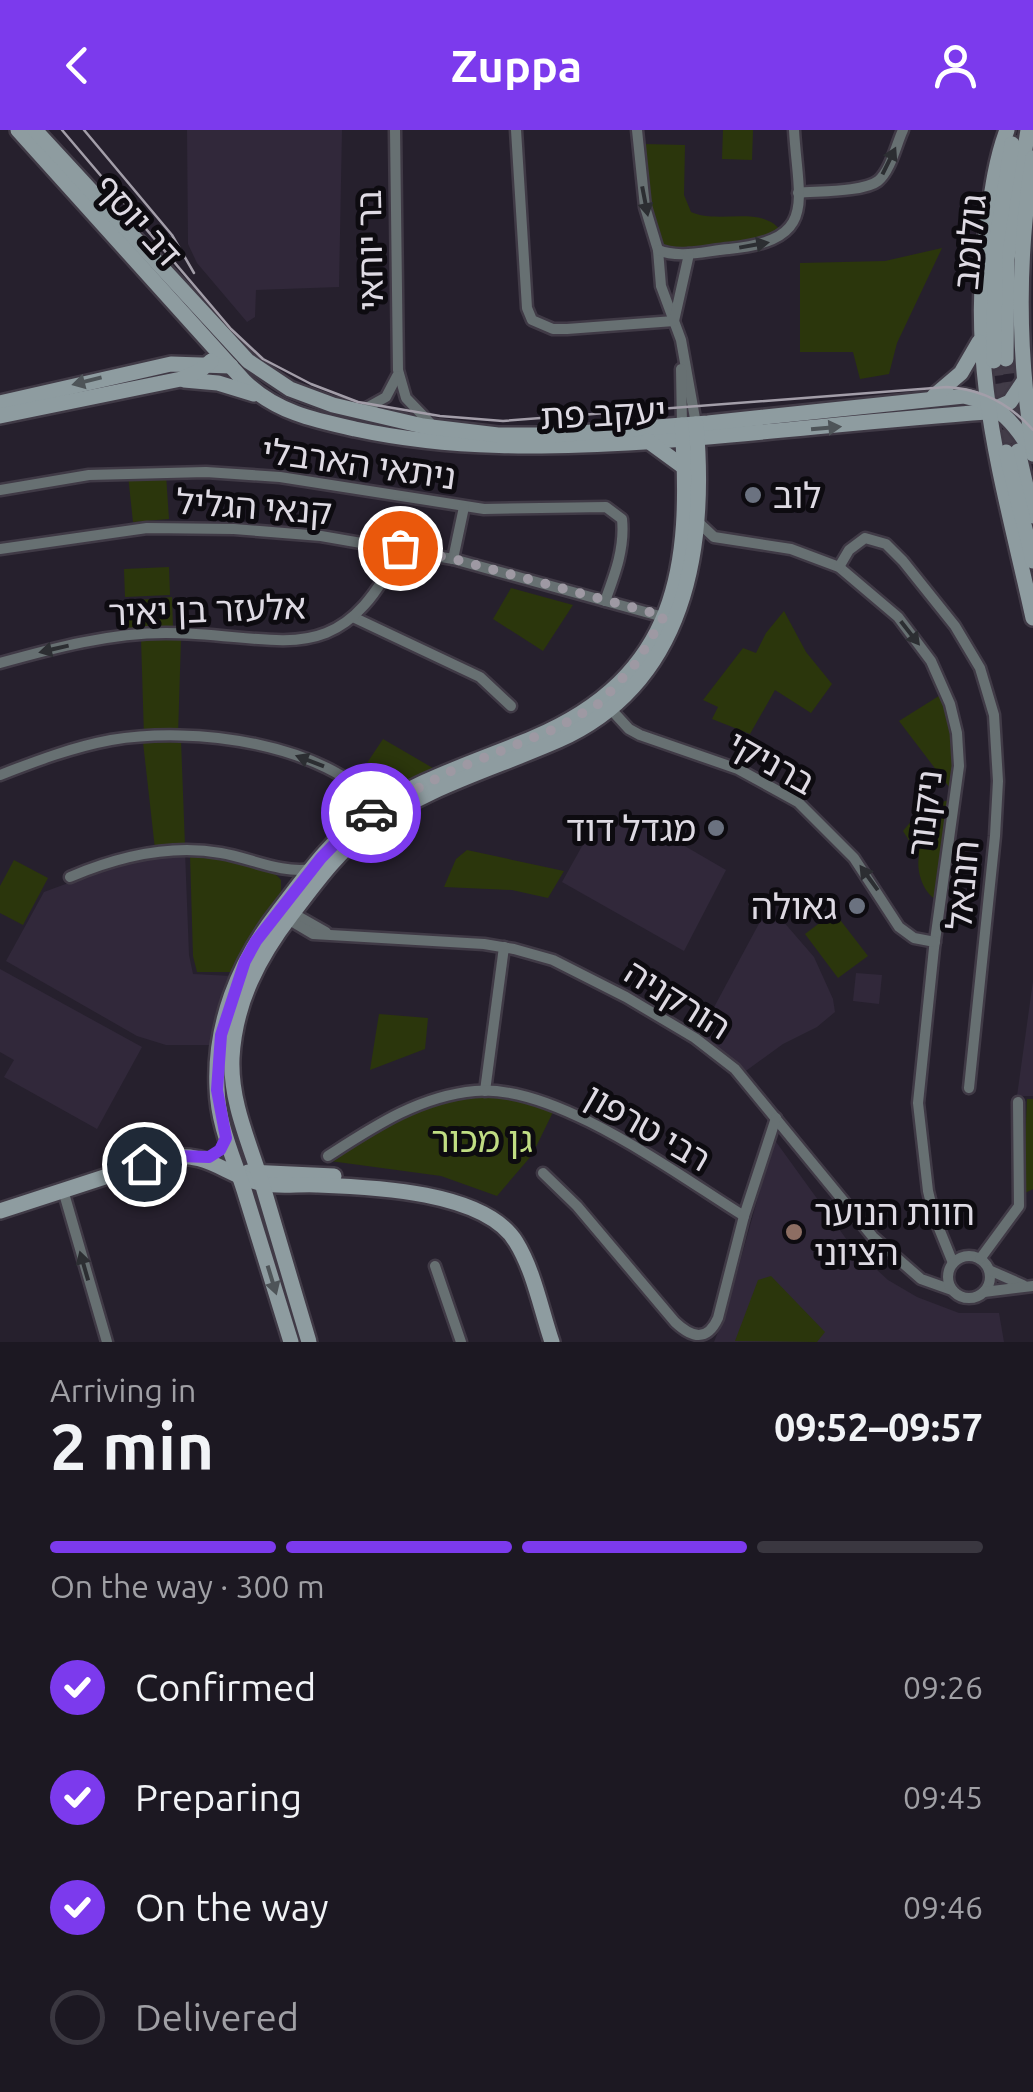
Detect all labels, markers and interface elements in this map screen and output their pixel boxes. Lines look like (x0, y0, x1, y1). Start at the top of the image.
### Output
icon: back (50, 38, 105, 93)
icon: person (928, 38, 983, 93)
text: Zuppa (451, 40, 582, 91)
one-way arrow (880, 146, 897, 175)
street label: דב יוסף (88, 166, 190, 274)
one-way arrow (638, 186, 653, 217)
street label: בר יוחאי (348, 189, 390, 311)
street label: גולומב (945, 193, 993, 291)
one-way arrow (739, 237, 770, 252)
one-way arrow (71, 374, 102, 390)
street label: יעקב פת (539, 390, 667, 436)
one-way arrow (811, 419, 843, 435)
street label: ניתאי הארבלי (259, 430, 459, 496)
place label: לוב (773, 475, 822, 515)
street label: קנאי הגליל (175, 481, 333, 531)
marker: לוב (742, 484, 764, 506)
pin (358, 506, 443, 591)
icon: bag (373, 521, 428, 576)
street label: אלעזר בן יאיר (107, 586, 307, 632)
one-way arrow (900, 620, 920, 646)
one-way arrow (38, 642, 69, 657)
street label: ברניקי (722, 722, 822, 802)
one-way arrow (294, 753, 324, 768)
courier (321, 763, 421, 863)
street label: ניקנור (899, 768, 949, 858)
icon: car (344, 786, 399, 841)
place label: מגדל דוד (566, 808, 696, 848)
marker: מגדל דוד (705, 817, 727, 839)
street label: חננאל (938, 838, 986, 932)
one-way arrow (860, 865, 879, 891)
place label: גאולה (751, 886, 837, 926)
marker: גאולה (846, 895, 868, 917)
street label: הורקניה (618, 951, 738, 1047)
street label: רבי טרפון (578, 1075, 718, 1179)
park label: גן מכור (431, 1119, 533, 1159)
pin (102, 1122, 187, 1207)
icon: home (117, 1137, 172, 1192)
place label: חוות הנוער הציוני (814, 1192, 975, 1272)
marker: חוות הנוער הציוני (783, 1221, 805, 1243)
one-way arrow (76, 1251, 91, 1281)
one-way arrow (265, 1266, 280, 1296)
text: Arriving in (50, 1372, 196, 1408)
text: 09:52–09:57 (774, 1406, 983, 1448)
text: 2 min (50, 1409, 214, 1482)
text: On the way · 300 m (50, 1568, 325, 1604)
icon: check (50, 1660, 105, 1715)
text: Confirmed (135, 1666, 316, 1708)
text: 09:26 (903, 1669, 983, 1705)
icon: check (50, 1770, 105, 1825)
text: Preparing (135, 1776, 302, 1818)
text: 09:45 (903, 1779, 983, 1815)
icon: check (50, 1880, 105, 1935)
text: On the way (135, 1886, 328, 1928)
text: 09:46 (903, 1889, 983, 1925)
text: Delivered (135, 1996, 299, 2038)

